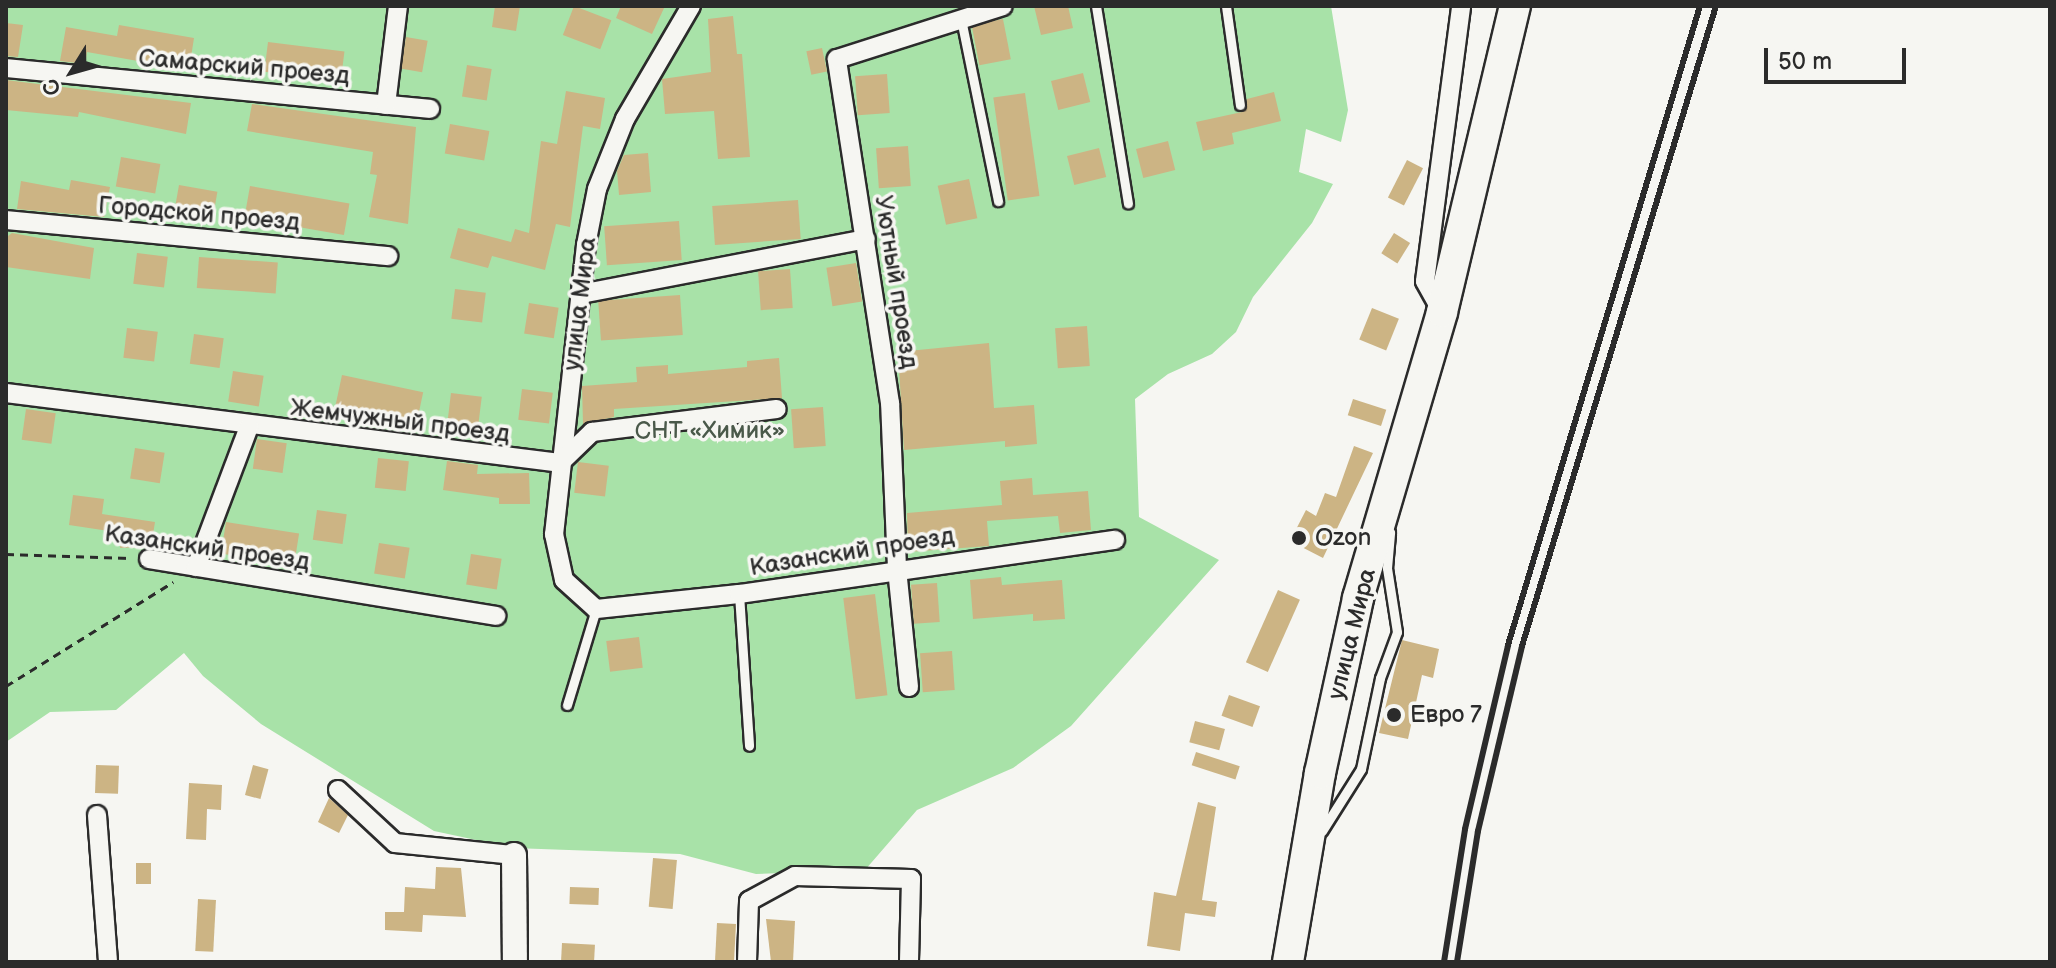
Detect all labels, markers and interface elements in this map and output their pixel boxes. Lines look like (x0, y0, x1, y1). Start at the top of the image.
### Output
north arrow (32, 32, 112, 112)
scale bar (1768, 32, 1910, 82)
street label: Самарский проезд (137, 43, 351, 91)
text: 50 m (1778, 47, 1832, 76)
text: С (37, 73, 68, 101)
street label: Городской проезд (97, 191, 301, 237)
street label: Уютный проезд (868, 193, 924, 371)
street label: улица Мира (558, 236, 602, 372)
street label: Жемчужный проезд (289, 393, 511, 449)
park label: СНТ «Химик» (635, 417, 785, 445)
street label: Казанский проезд (103, 519, 311, 577)
street label: Казанский проезд (748, 522, 956, 582)
place label: Ozon (1315, 524, 1371, 552)
marker: Ozon (1290, 529, 1308, 547)
street label: улица Мира (1322, 565, 1382, 703)
place label: Евро 7 (1410, 701, 1483, 729)
marker: Евро 7 (1385, 706, 1403, 724)

